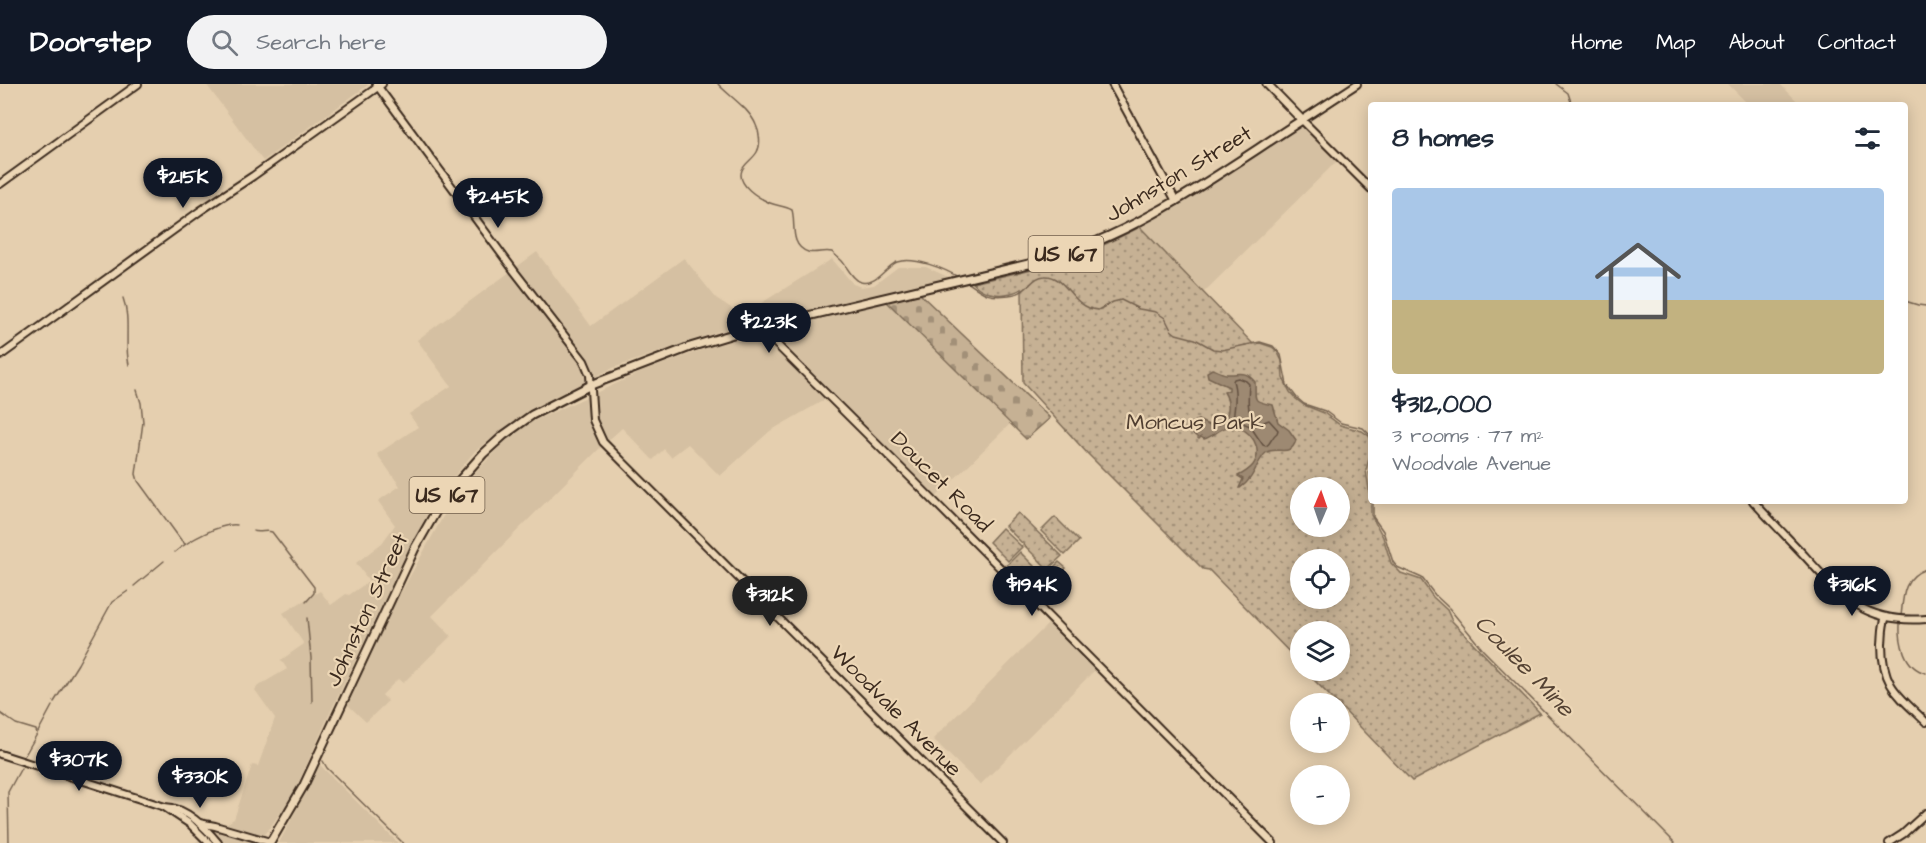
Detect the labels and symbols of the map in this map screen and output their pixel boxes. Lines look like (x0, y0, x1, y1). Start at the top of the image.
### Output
street label: Johnston Street (1100, 118, 1258, 230)
pin: $215K (141, 158, 225, 209)
pin: $245K (456, 178, 540, 229)
road number: US 167 (1028, 236, 1104, 272)
pin: $223K (727, 303, 811, 354)
park label: Moncus Park (1126, 407, 1264, 438)
street label: Doucet Road (883, 424, 999, 540)
road number: US 167 (410, 477, 484, 513)
north arrow (1290, 477, 1350, 537)
street label: Johnston Street (318, 528, 416, 692)
pin: $194K (990, 566, 1074, 617)
pin: $316K (1810, 566, 1894, 617)
pin: $312K (728, 576, 812, 627)
water label: Coulee Mine (1466, 607, 1582, 725)
street label: Woodvale Avenue (823, 638, 969, 784)
pin: $307K (37, 741, 121, 792)
pin: $330K (158, 758, 242, 809)

